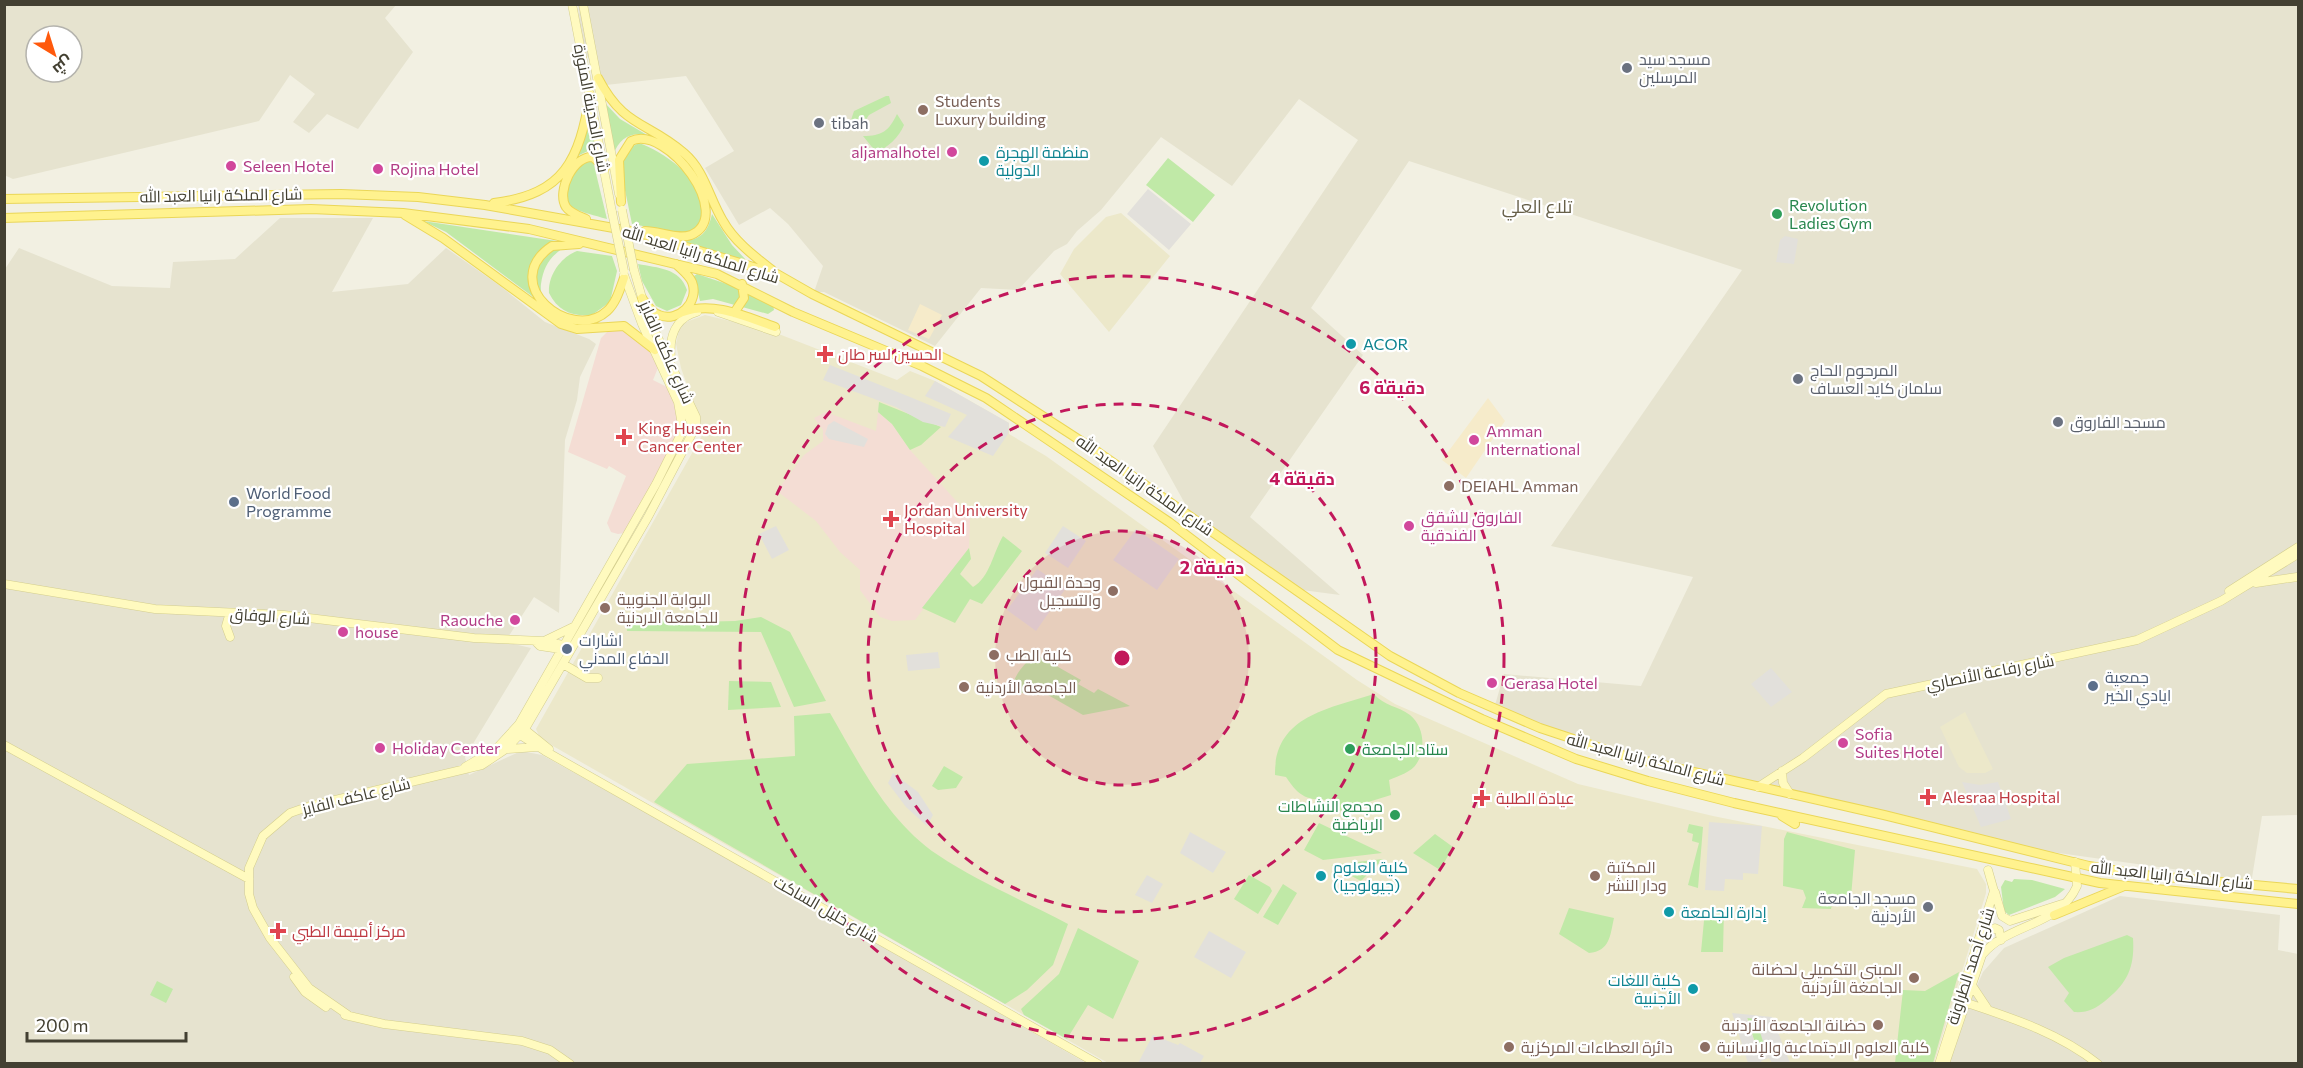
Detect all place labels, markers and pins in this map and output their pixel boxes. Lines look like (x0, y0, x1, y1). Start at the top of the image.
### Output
place label: مسجد سيد المرسلين (1639, 49, 1711, 88)
marker: مسجد سيد المرسلين (1620, 61, 1634, 75)
place label: Students Luxury building (935, 91, 1046, 128)
marker: Students Luxury building (916, 103, 930, 117)
place label: tibah (831, 113, 869, 132)
marker: tibah (812, 116, 826, 130)
place label: aljamalhotel (851, 142, 940, 161)
place label: منظمة الهجرة الدولية (996, 142, 1089, 180)
marker: aljamalhotel (945, 145, 959, 159)
marker: منظمة الهجرة الدولية (977, 154, 991, 168)
place label: Seleen Hotel (243, 156, 334, 175)
marker: Seleen Hotel (224, 159, 238, 173)
place label: Rojina Hotel (390, 159, 479, 178)
marker: Rojina Hotel (371, 162, 385, 176)
place label: Revolution Ladies Gym (1789, 195, 1872, 232)
marker: Revolution Ladies Gym (1770, 207, 1784, 221)
place label: ACOR (1363, 334, 1409, 353)
marker: ACOR (1344, 337, 1358, 351)
place label: الحسين لسر طان (838, 344, 942, 365)
marker: الحسين لسر طان (816, 345, 834, 363)
place label: المرحوم الحاج سلمان كايد العساف (1810, 360, 1942, 399)
marker: المرحوم الحاج سلمان كايد العساف (1791, 372, 1805, 386)
place label: مسجد الفاروق (2070, 412, 2166, 433)
marker: مسجد الفاروق (2051, 415, 2065, 429)
place label: King Hussein Cancer Center (638, 418, 743, 455)
place label: Amman International (1486, 421, 1580, 458)
marker: King Hussein Cancer Center (615, 428, 633, 446)
marker: Amman International (1467, 433, 1481, 447)
place label: DEIAHL Amman (1461, 476, 1579, 495)
marker: DEIAHL Amman (1442, 479, 1456, 493)
place label: World Food Programme (246, 483, 331, 520)
marker: World Food Programme (227, 495, 241, 509)
place label: Jordan University Hospital (904, 500, 1028, 537)
place label: الفاروق للشقق الفندقية (1421, 507, 1522, 545)
marker: Jordan University Hospital (882, 510, 900, 528)
marker: الفاروق للشقق الفندقية (1402, 519, 1416, 533)
place label: وحدة القبول والتسجيل (1019, 572, 1101, 611)
marker: وحدة القبول والتسجيل (1106, 584, 1120, 598)
place label: البوابة الجنوبية للجامعة الاردنية (617, 589, 718, 627)
marker: البوابة الجنوبية للجامعة الاردنية (598, 601, 612, 615)
place label: Raouche (440, 610, 503, 629)
marker: Raouche (508, 613, 522, 627)
place label: house (355, 622, 398, 641)
marker: house (336, 625, 350, 639)
place label: اشارات الدفاع المدني (579, 630, 669, 672)
marker: اشارات الدفاع المدني (560, 642, 574, 656)
place label: كلية الطب (1006, 645, 1072, 665)
marker: كلية الطب (987, 648, 1001, 662)
centre of rings (1112, 648, 1132, 668)
place label: جمعية ايادي الخير (2104, 667, 2171, 709)
place label: Gerasa Hotel (1504, 673, 1598, 692)
marker: Gerasa Hotel (1485, 676, 1499, 690)
place label: الجامعة الأردنية (976, 677, 1077, 697)
marker: جمعية ايادي الخير (2086, 679, 2100, 693)
marker: الجامعة الأردنية (957, 680, 971, 694)
place label: Sofia Suites Hotel (1855, 724, 1943, 761)
marker: Sofia Suites Hotel (1836, 736, 1850, 750)
place label: Holiday Center (392, 738, 501, 757)
place label: ستاد الجامعة (1362, 739, 1448, 759)
marker: Holiday Center (373, 741, 387, 755)
marker: ستاد الجامعة (1343, 742, 1357, 756)
place label: Alesraa Hospital (1942, 787, 2060, 806)
place label: عيادة الطلبة (1496, 788, 1575, 808)
marker: Alesraa Hospital (1919, 788, 1937, 806)
marker: عيادة الطلبة (1473, 789, 1491, 807)
place label: مجمع النشاطات الرياضية (1278, 796, 1383, 834)
marker: مجمع النشاطات الرياضية (1388, 808, 1402, 822)
place label: كلية العلوم (جيولوجيا) (1333, 857, 1408, 895)
place label: المكتبة ودار النشر (1606, 857, 1667, 895)
marker: كلية العلوم (جيولوجيا) (1314, 869, 1328, 883)
marker: المكتبة ودار النشر (1588, 869, 1602, 883)
place label: مسجد الجامعة الأردنية (1818, 888, 1916, 926)
marker: مسجد الجامعة الأردنية (1921, 900, 1935, 914)
place label: إدارة الجامعة (1681, 902, 1767, 922)
marker: إدارة الجامعة (1662, 905, 1676, 919)
place label: مركز أميمة الطبي (292, 921, 406, 945)
marker: مركز أميمة الطبي (269, 922, 287, 940)
place label: المبنى التكميلي لحضانة الجامغة الأردنية (1752, 959, 1902, 997)
place label: كلية اللغات الأجنبية (1608, 970, 1681, 1008)
marker: المبنى التكميلي لحضانة الجامغة الأردنية (1907, 971, 1921, 985)
marker: كلية اللغات الأجنبية (1686, 982, 1700, 996)
place label: حضانة الجامعة الأردنية (1722, 1015, 1866, 1035)
marker: حضانة الجامعة الأردنية (1871, 1018, 1885, 1032)
place label: دائرة العطاءات المركزية (1521, 1037, 1673, 1057)
place label: كلية العلوم الاجتماعية والإنسانية (1717, 1037, 1930, 1059)
marker: دائرة العطاءات المركزية (1502, 1040, 1516, 1054)
marker: كلية العلوم الاجتماعية والإنسانية (1698, 1040, 1712, 1054)

